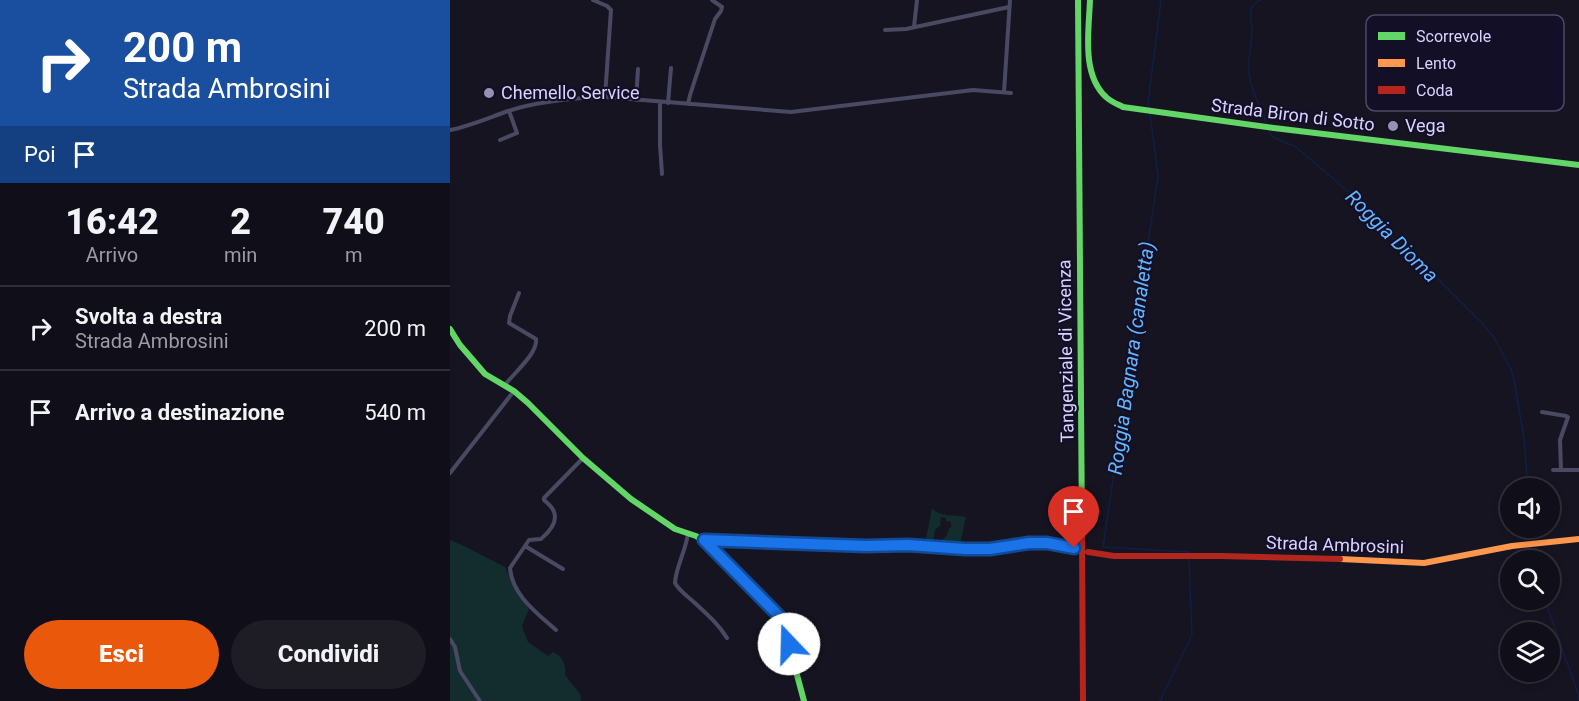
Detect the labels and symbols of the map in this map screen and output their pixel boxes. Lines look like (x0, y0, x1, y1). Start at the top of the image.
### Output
legend (1366, 15, 1564, 111)
text: Scorrevole (1416, 27, 1491, 46)
text: Lento (1416, 54, 1456, 73)
text: Coda (1416, 81, 1453, 100)
place label: Chemello Service (501, 82, 640, 103)
marker: Chemello Service (482, 86, 496, 100)
street label: Strada Biron di Sotto (1210, 94, 1376, 135)
place label: Vega (1405, 115, 1446, 136)
marker: Vega (1386, 119, 1400, 133)
water label: Roggia Dioma (1341, 185, 1443, 287)
water label: Roggia Bagnara (canaletta) (1103, 240, 1159, 476)
street label: Tangenziale di Vicenza (1053, 259, 1078, 443)
pin (1048, 486, 1099, 548)
street label: Strada Ambrosini (1266, 532, 1405, 557)
position arrow (757, 612, 821, 676)

